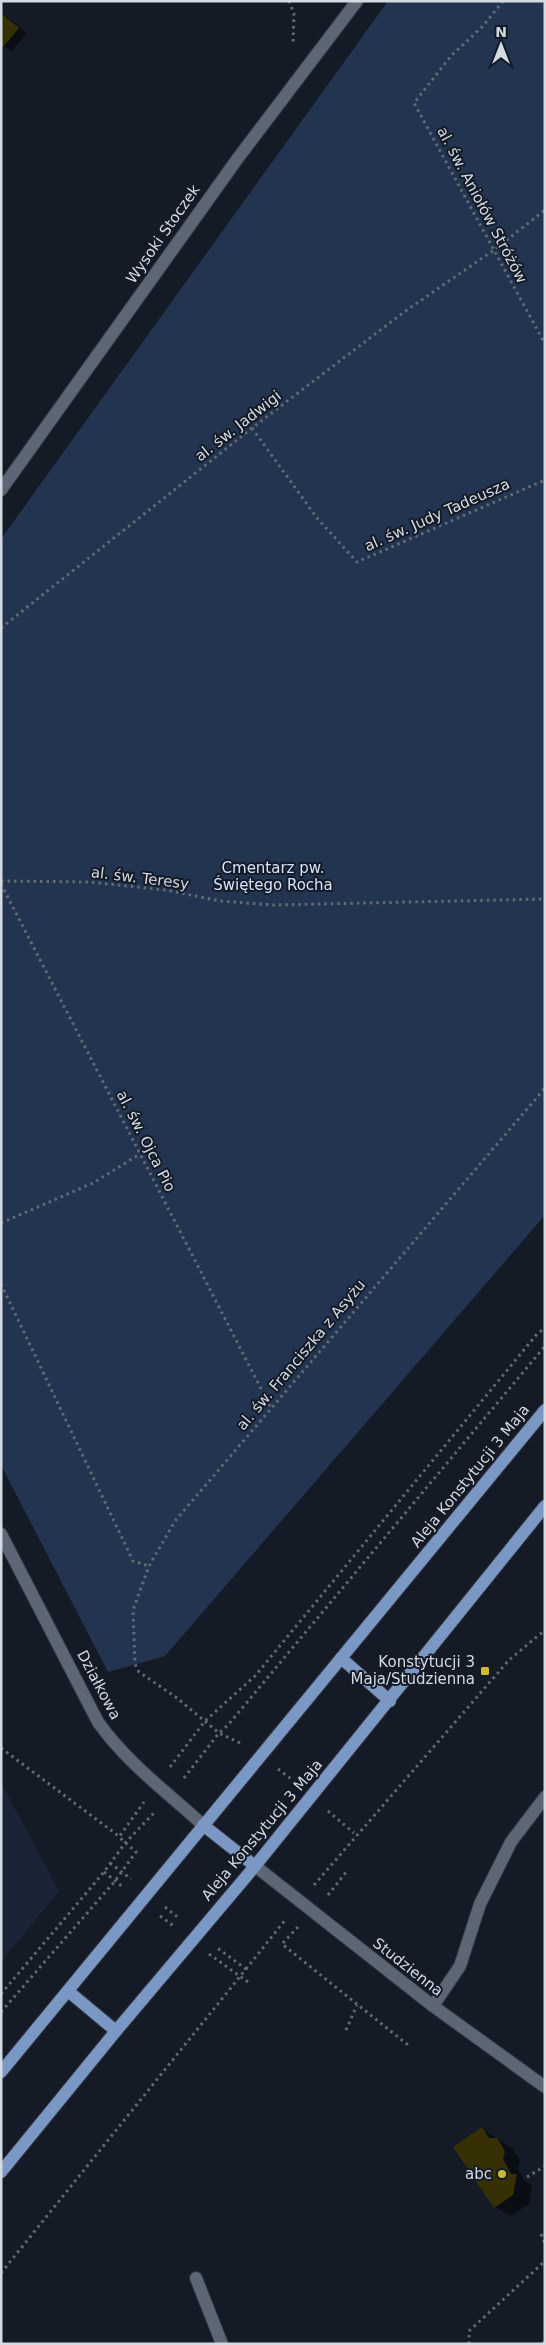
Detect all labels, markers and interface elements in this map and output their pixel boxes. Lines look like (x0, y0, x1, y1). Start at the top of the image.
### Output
north arrow (476, 20, 526, 70)
text: N (495, 24, 507, 40)
street label: al. św. Aniołów Stróżów (433, 124, 531, 286)
street label: Wysoki Stoczek (122, 181, 204, 287)
street label: al. św. Jadwigi (191, 387, 285, 465)
street label: al. św. Judy Tadeusza (362, 475, 512, 555)
park label: Cmentarz pw. Świętego Rocha (213, 859, 333, 894)
street label: al. św. Teresy (90, 863, 190, 893)
street label: al. św. Ojca Pio (113, 1087, 179, 1195)
street label: al. św. Franciszka z Asyżu (233, 1276, 369, 1434)
street label: Aleja Konstytucji 3 Maja (407, 1401, 533, 1551)
street label: Działkowa (73, 1647, 125, 1723)
place label: Konstytucji 3 Maja/Studzienna (351, 1653, 475, 1688)
marker: Konstytucji 3 Maja/Studzienna (479, 1665, 491, 1677)
street label: Aleja Konstytucji 3 Maja (198, 1756, 326, 1904)
street label: Studzienna (369, 1934, 447, 2000)
place label: abc (465, 2165, 492, 2183)
marker: abc (496, 2168, 508, 2180)

